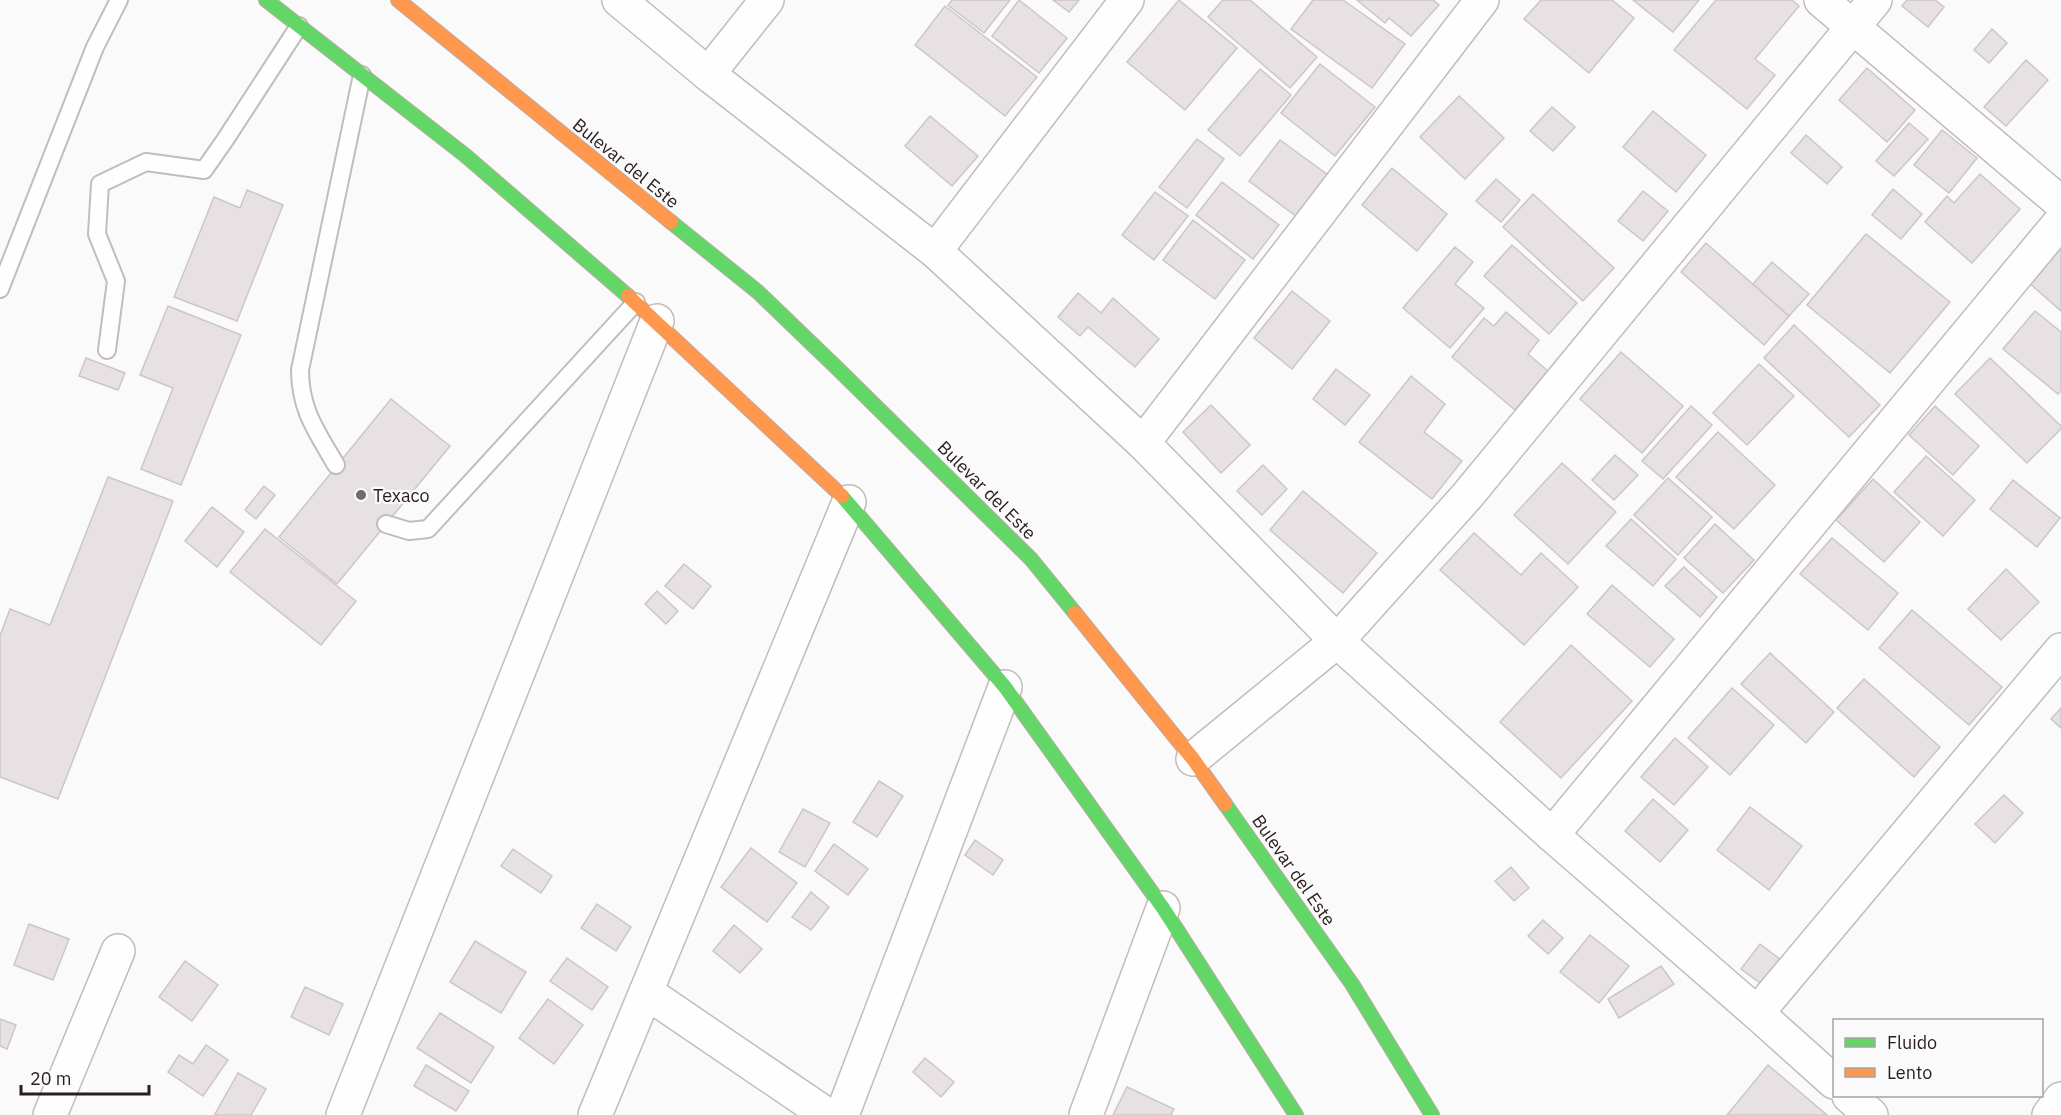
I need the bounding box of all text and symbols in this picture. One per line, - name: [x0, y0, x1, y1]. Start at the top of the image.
- street label: Bulevar del Este: [568, 113, 684, 213]
- street label: Bulevar del Este: [933, 436, 1041, 544]
- place label: Texaco: [373, 484, 430, 507]
- marker: Texaco: [354, 488, 368, 502]
- street label: Bulevar del Este: [1247, 810, 1341, 930]
- legend: [1833, 1019, 2043, 1097]
- text: Fluido: [1887, 1031, 1937, 1054]
- scale bar: [21, 1058, 148, 1096]
- text: Lento: [1887, 1061, 1932, 1084]
- text: 20 m: [30, 1067, 72, 1090]

